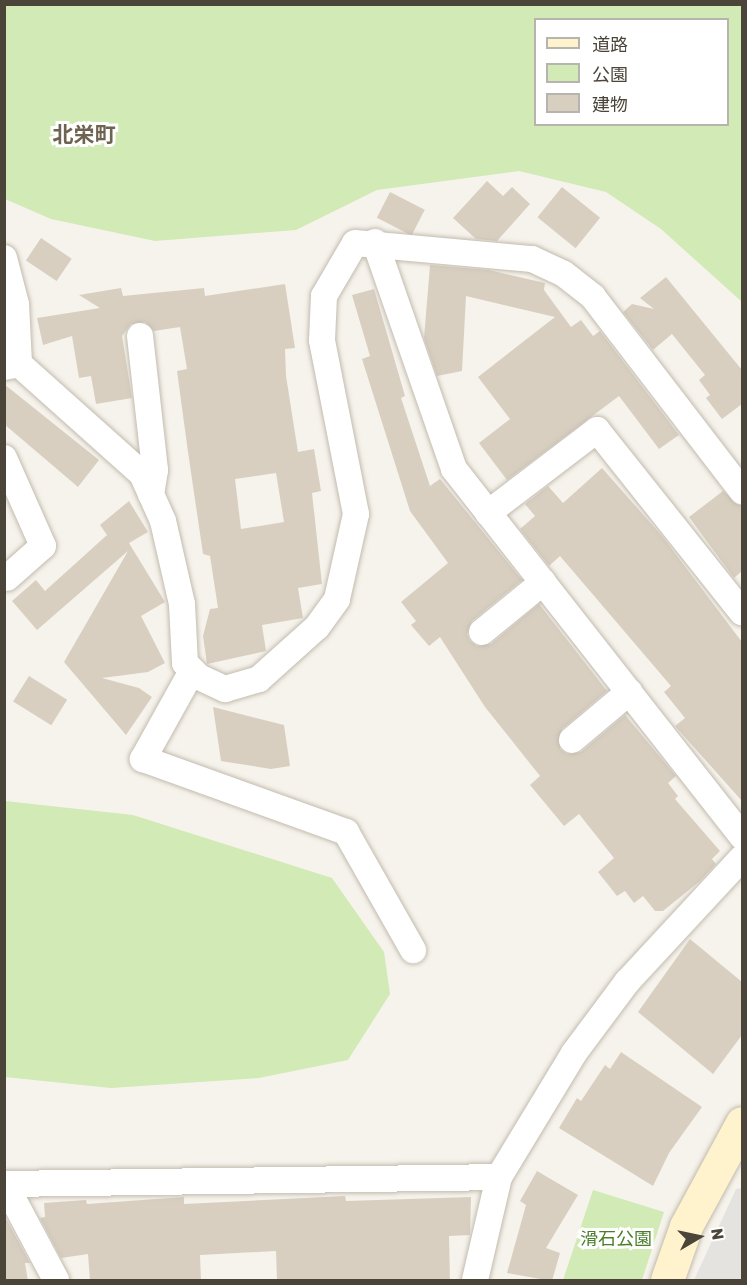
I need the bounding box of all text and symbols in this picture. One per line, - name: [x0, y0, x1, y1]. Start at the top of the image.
- legend: [534, 18, 729, 126]
- text: 道路: [592, 34, 628, 56]
- text: 公園: [592, 64, 628, 86]
- text: 建物: [592, 94, 628, 116]
- district label: 北栄町: [53, 122, 115, 148]
- north arrow: [669, 1207, 729, 1267]
- text: N: [707, 1227, 728, 1241]
- park label: 滑石公園: [580, 1228, 652, 1250]

